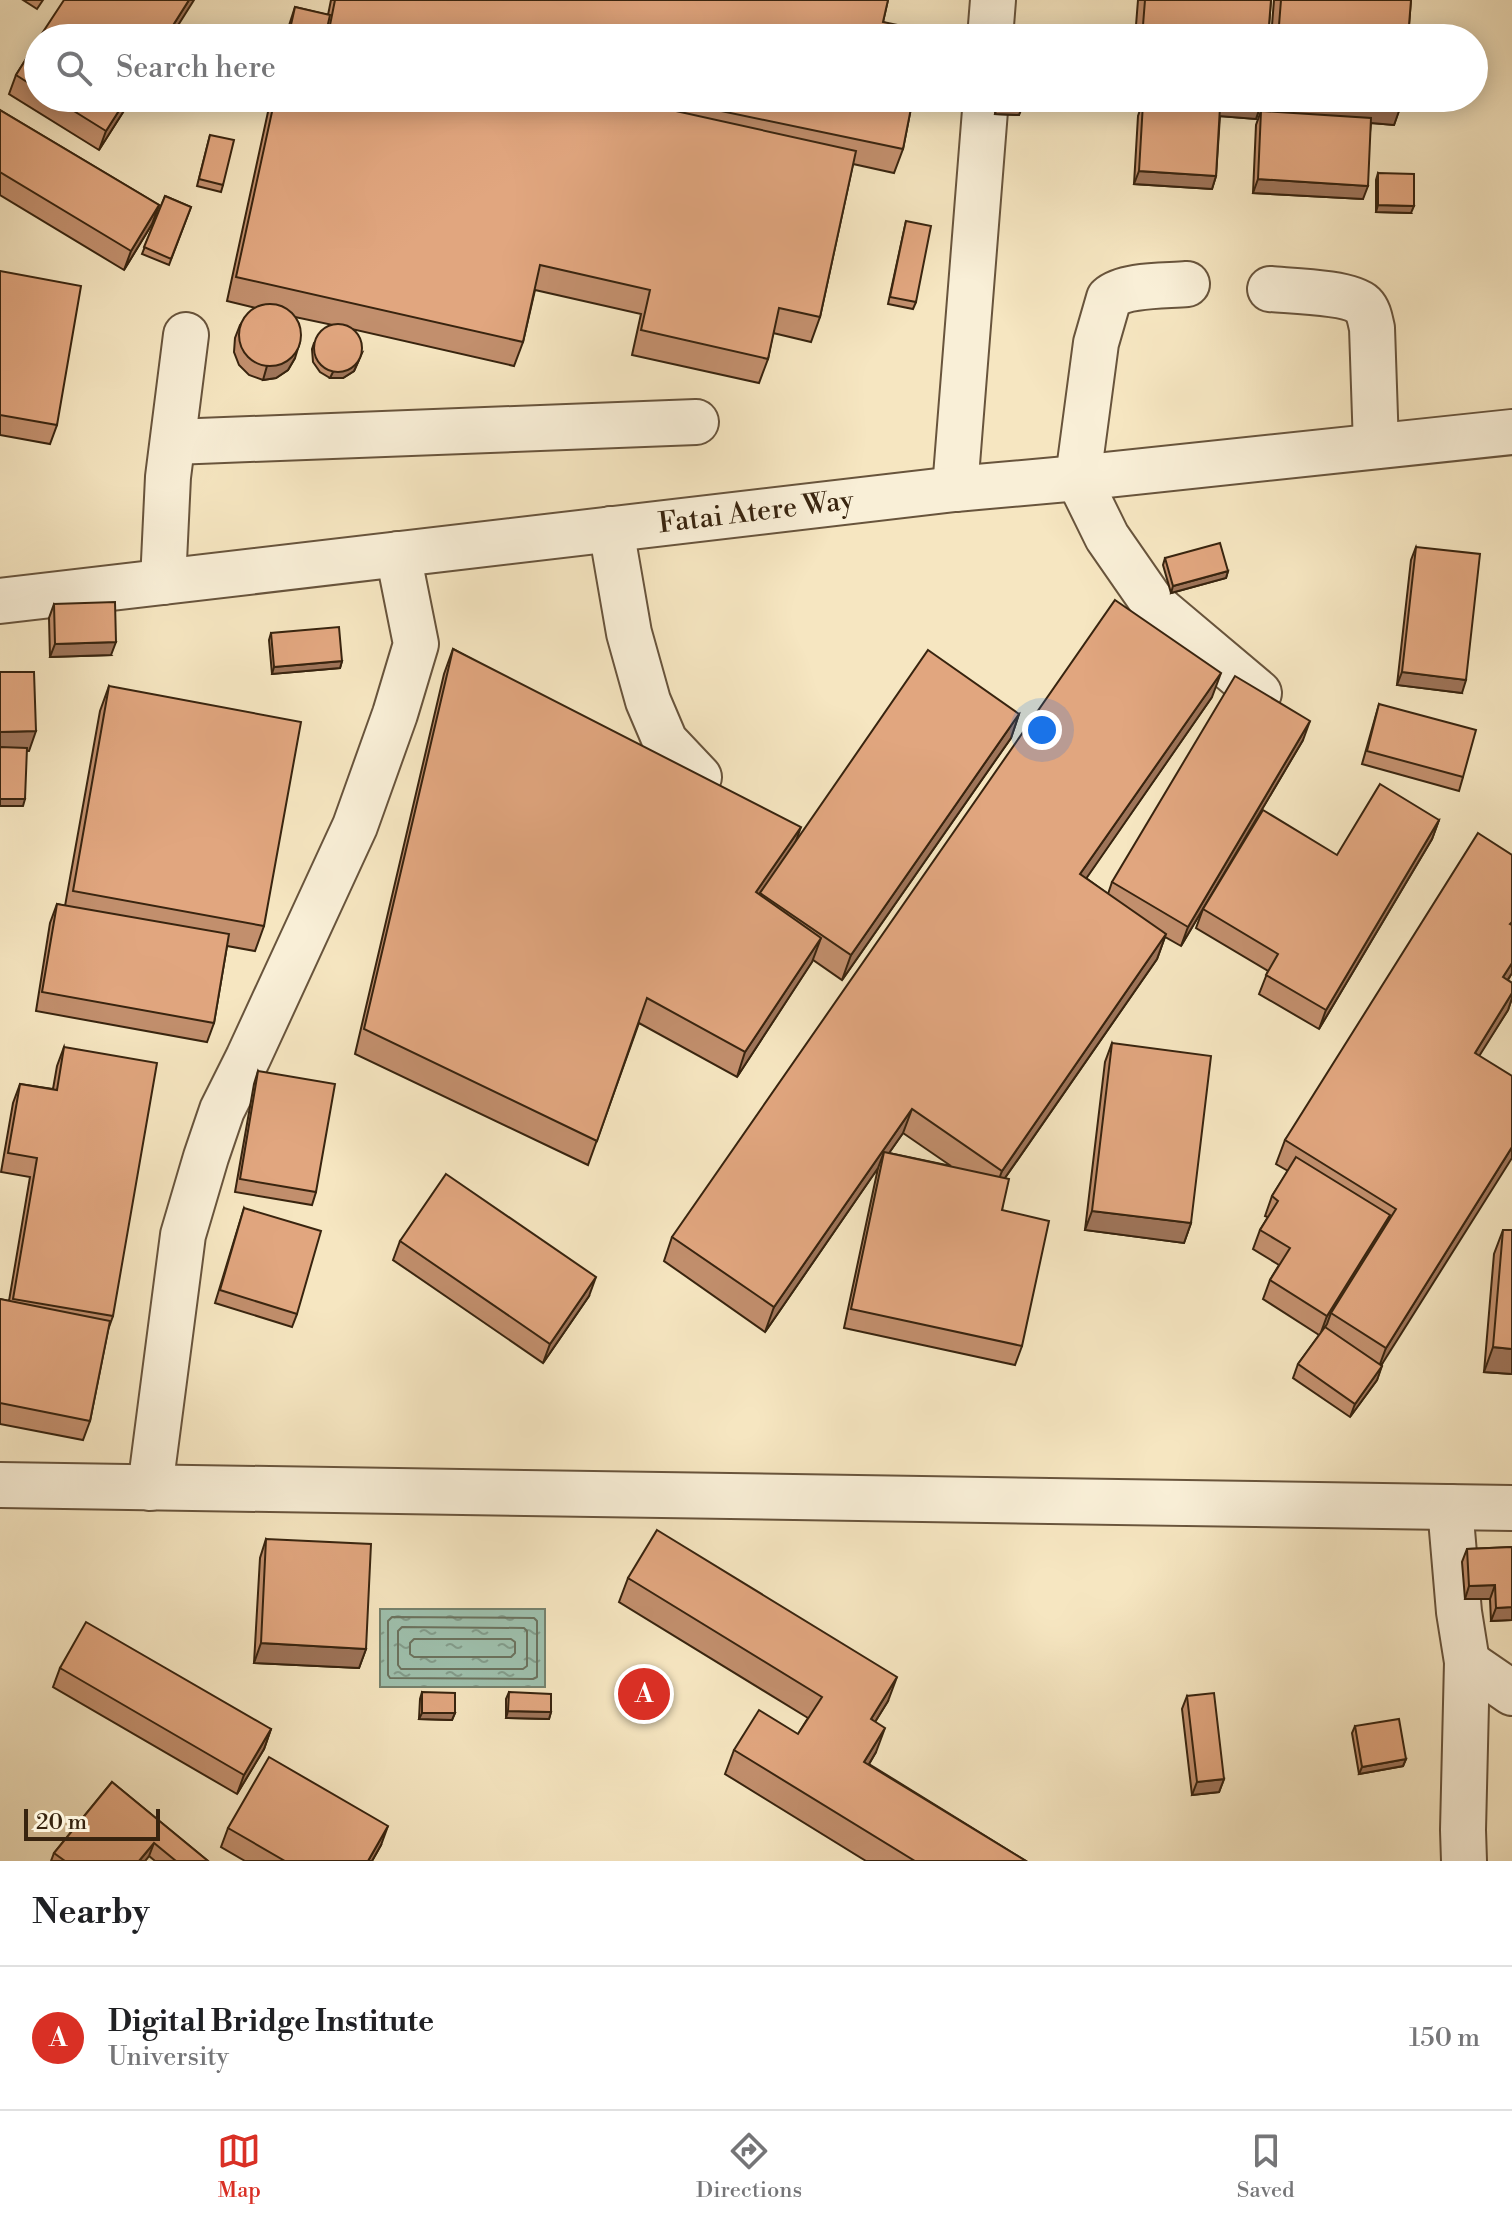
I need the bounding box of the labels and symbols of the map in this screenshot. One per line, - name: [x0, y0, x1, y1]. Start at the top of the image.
- street label: Fatai Atere Way: [656, 483, 856, 541]
- your location: [1022, 710, 1062, 750]
- pin: A: [618, 1664, 670, 1724]
- scale bar: [24, 1805, 160, 1841]

